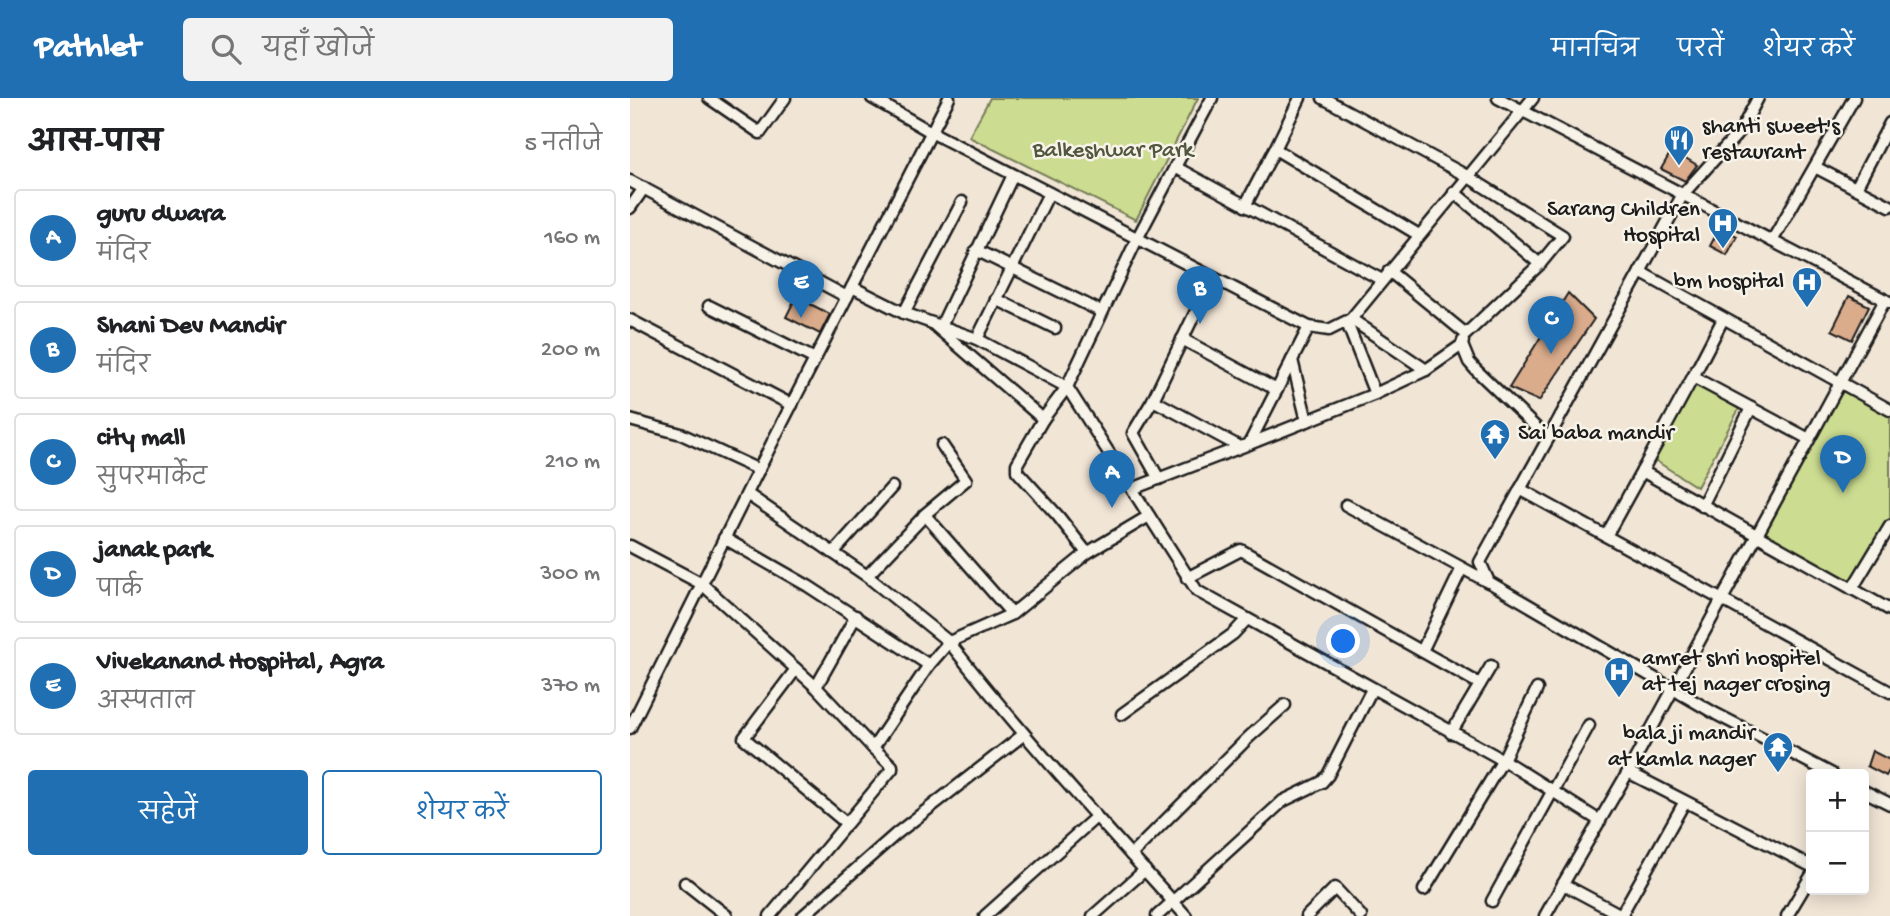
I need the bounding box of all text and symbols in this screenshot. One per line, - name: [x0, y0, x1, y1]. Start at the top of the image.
- search box: [183, 18, 673, 81]
- text: Pathlet: [35, 30, 141, 68]
- icon: search: [207, 30, 245, 68]
- text: यहाँ खोजें: [263, 36, 374, 67]
- text: मानचित्र: [1551, 37, 1639, 66]
- text: परतें: [1677, 37, 1724, 66]
- text: शेयर करें: [1762, 37, 1855, 66]
- place label: shanti sweet's restaurant: [1702, 114, 1841, 167]
- restaurant icon: shanti sweet's restaurant: [1662, 123, 1696, 167]
- text: आस-पास: [28, 128, 162, 163]
- text: 5 नतीजे: [525, 132, 602, 159]
- park label: Balkeshwar Park: [1032, 138, 1196, 165]
- place label: Sarang Children Hospital: [1547, 197, 1700, 250]
- text: guru dwara: [97, 200, 225, 231]
- hospital icon: Sarang Children Hospital: [1706, 206, 1740, 250]
- text: A: [46, 225, 60, 252]
- text: 160 m: [544, 225, 600, 252]
- text: मंदिर: [97, 242, 150, 269]
- pin: E: [778, 260, 824, 318]
- hospital icon: bm hospital: [1790, 265, 1824, 309]
- pin: B: [1177, 266, 1223, 324]
- place label: bm hospital: [1674, 269, 1784, 296]
- pin: C: [1528, 296, 1574, 354]
- text: Shani Dev Mandir: [97, 312, 285, 343]
- text: B: [47, 337, 59, 364]
- text: 200 m: [541, 337, 600, 364]
- text: मंदिर: [97, 354, 150, 381]
- temple icon: Sai baba mandir: [1478, 417, 1512, 461]
- place label: Sai baba mandir: [1518, 421, 1676, 448]
- text: city mall: [97, 424, 185, 455]
- pin: D: [1820, 435, 1866, 493]
- text: C: [47, 449, 59, 476]
- text: 210 m: [545, 449, 600, 476]
- pin: A: [1089, 450, 1135, 508]
- text: सुपरमार्केट: [97, 466, 207, 493]
- text: janak park: [97, 536, 212, 567]
- text: D: [46, 561, 61, 588]
- text: 300 m: [540, 561, 600, 588]
- text: पार्क: [97, 578, 142, 605]
- your location: [1326, 624, 1360, 658]
- place label: amret shri hospitel at tej nager crosing: [1642, 646, 1831, 699]
- text: Vivekanand Hospital, Agra: [97, 648, 384, 679]
- hospital icon: amret shri hospitel at tej nager crosing: [1602, 655, 1636, 699]
- text: E: [46, 673, 60, 700]
- text: 370 m: [541, 673, 600, 700]
- text: अस्पताल: [97, 690, 195, 717]
- place label: bala ji mandir at kamla nager: [1608, 721, 1757, 774]
- temple icon: bala ji mandir at kamla nager: [1761, 730, 1795, 774]
- map controls: [1806, 769, 1869, 895]
- button: +: [1806, 769, 1869, 832]
- button: सहेजें: [28, 770, 308, 855]
- button: शेयर करें: [322, 770, 602, 855]
- button: −: [1806, 832, 1869, 895]

